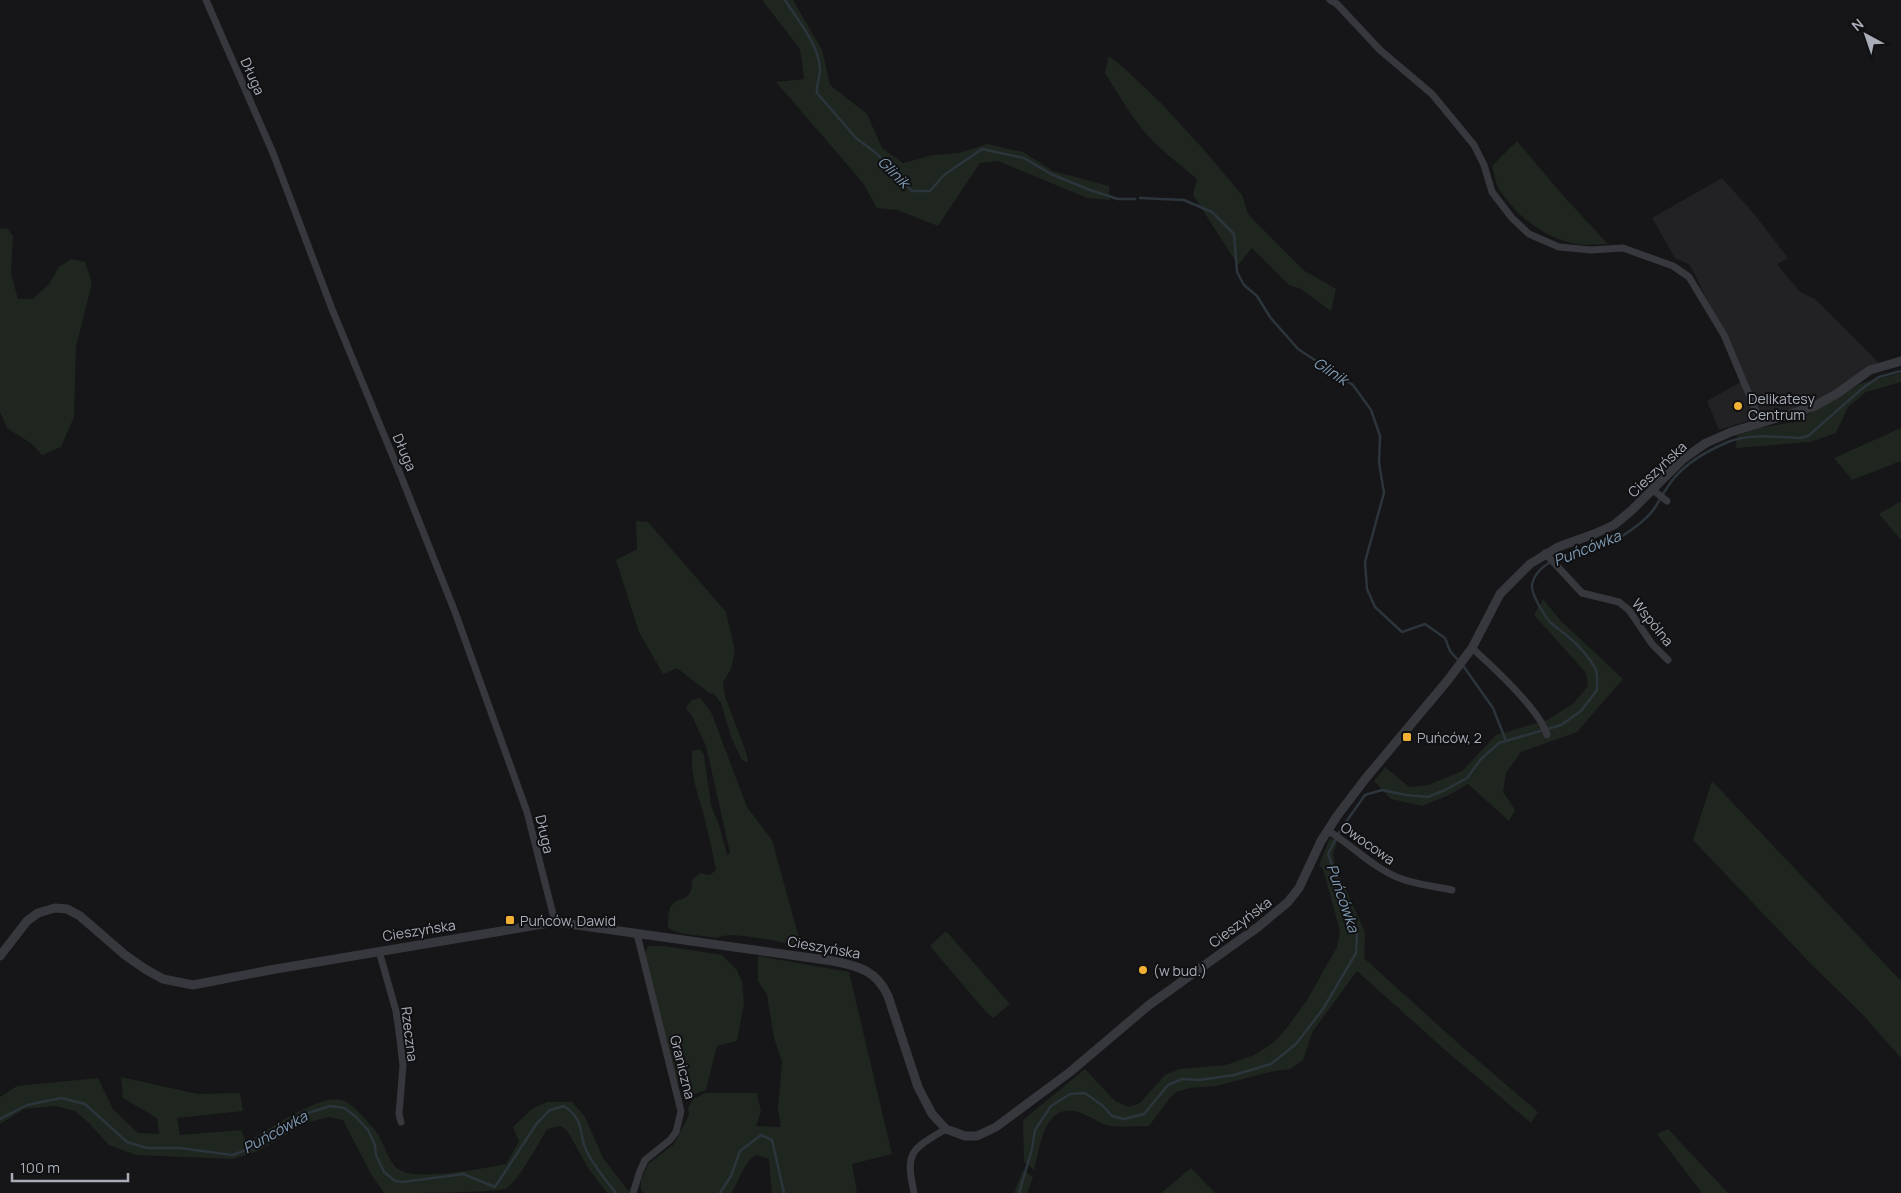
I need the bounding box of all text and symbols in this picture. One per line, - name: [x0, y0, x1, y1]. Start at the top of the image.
- north arrow: [1841, 10, 1891, 60]
- text: N: [1847, 14, 1867, 35]
- street label: Długa: [236, 54, 270, 98]
- water label: Glinik: [873, 151, 916, 194]
- water label: Glinik: [1310, 352, 1355, 391]
- place label: Delikatesy Centrum: [1748, 389, 1815, 424]
- marker: Delikatesy Centrum: [1732, 400, 1744, 412]
- street label: Długa: [389, 430, 421, 474]
- street label: Cieszyńska: [1624, 437, 1690, 501]
- water label: Puńcówka: [1550, 525, 1624, 571]
- street label: Wspólna: [1628, 594, 1678, 650]
- place label: Puńców, 2: [1417, 728, 1482, 747]
- marker: Puńców, 2: [1401, 731, 1413, 743]
- street label: Długa: [531, 813, 559, 855]
- street label: Owocowa: [1337, 817, 1399, 869]
- water label: Puńcówka: [1322, 861, 1365, 936]
- street label: Cieszyńska: [1205, 892, 1275, 952]
- place label: Puńców, Dawid: [520, 911, 616, 930]
- marker: Puńców, Dawid: [504, 914, 516, 926]
- street label: Cieszyńska: [381, 915, 457, 945]
- street label: Cieszyńska: [786, 931, 862, 963]
- place label: (w bud.): [1153, 961, 1207, 980]
- marker: (w bud.): [1137, 964, 1149, 976]
- street label: Rzeczna: [397, 1005, 423, 1063]
- street label: Graniczna: [666, 1033, 700, 1101]
- water label: Puńcówka: [239, 1105, 312, 1158]
- scale bar: [12, 1150, 129, 1182]
- text: 100 m: [20, 1157, 60, 1178]

